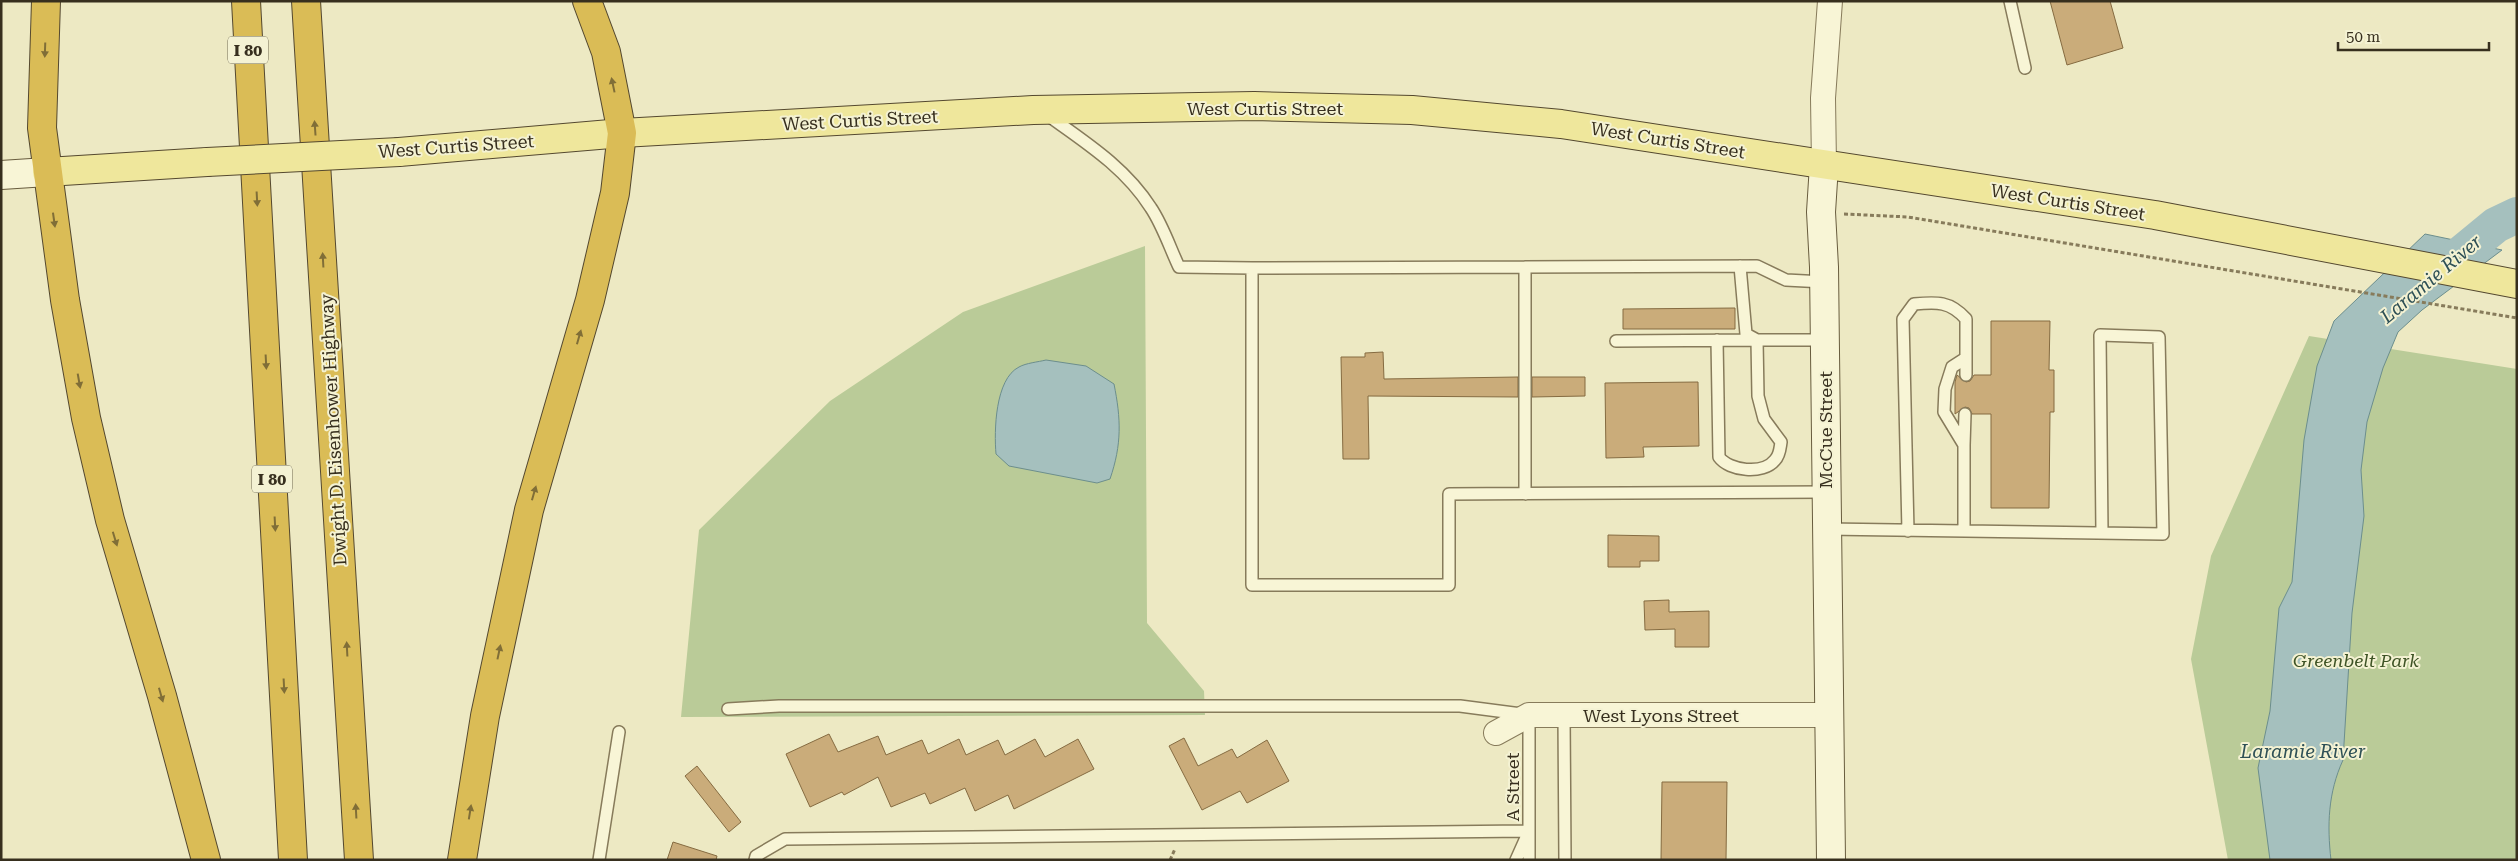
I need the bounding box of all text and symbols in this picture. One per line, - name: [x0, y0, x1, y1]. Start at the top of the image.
- scale bar: [2338, 20, 2489, 52]
- text: 50 m: [2346, 28, 2381, 46]
- road number: I 80: [228, 36, 268, 64]
- one-way arrow: [40, 42, 48, 58]
- one-way arrow: [608, 77, 616, 93]
- street label: West Curtis Street: [1187, 98, 1343, 119]
- street label: West Curtis Street: [781, 105, 939, 135]
- street label: West Curtis Street: [1589, 117, 1747, 163]
- one-way arrow: [310, 120, 318, 136]
- street label: West Curtis Street: [377, 130, 535, 162]
- street label: West Curtis Street: [1989, 179, 2147, 225]
- one-way arrow: [253, 192, 261, 208]
- one-way arrow: [50, 212, 58, 228]
- water label: Laramie River: [2375, 230, 2486, 329]
- one-way arrow: [319, 251, 327, 267]
- street label: Dwight D. Eisenhower Highway: [315, 293, 351, 567]
- one-way arrow: [576, 330, 584, 345]
- one-way arrow: [262, 354, 270, 370]
- street label: McCue Street: [1815, 371, 1836, 489]
- one-way arrow: [76, 373, 84, 389]
- road number: I 80: [252, 466, 292, 492]
- one-way arrow: [530, 486, 538, 501]
- one-way arrow: [271, 516, 279, 532]
- one-way arrow: [112, 532, 120, 547]
- one-way arrow: [342, 641, 350, 657]
- one-way arrow: [495, 644, 503, 659]
- park label: Greenbelt Park: [2293, 650, 2419, 671]
- one-way arrow: [280, 678, 288, 694]
- one-way arrow: [158, 687, 166, 702]
- street label: West Lyons Street: [1583, 705, 1739, 726]
- water label: Laramie River: [2239, 740, 2366, 763]
- street label: A Street: [1502, 752, 1523, 821]
- one-way arrow: [352, 803, 360, 819]
- one-way arrow: [466, 803, 474, 819]

